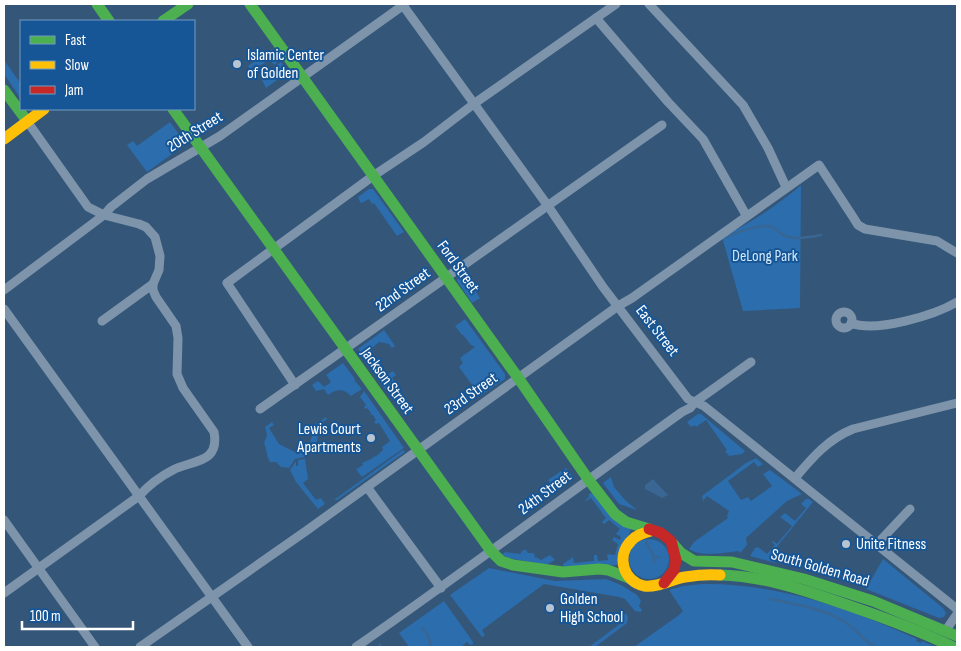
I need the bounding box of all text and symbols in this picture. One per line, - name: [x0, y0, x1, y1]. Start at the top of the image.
- legend: [20, 20, 195, 110]
- text: Fast: [65, 31, 87, 50]
- place label: Islamic Center of Golden: [247, 46, 324, 83]
- text: Slow: [65, 56, 89, 75]
- marker: Islamic Center of Golden: [231, 58, 243, 70]
- text: Jam: [64, 81, 83, 100]
- street label: 20th Street: [164, 108, 226, 156]
- street label: Ford Street: [433, 237, 483, 297]
- park label: DeLong Park: [732, 247, 798, 266]
- street label: 22nd Street: [372, 264, 434, 316]
- street label: East Street: [631, 302, 683, 360]
- street label: Jackson Street: [356, 343, 417, 418]
- street label: 23rd Street: [441, 369, 501, 419]
- place label: Lewis Court Apartments: [296, 420, 361, 457]
- marker: Lewis Court Apartments: [365, 432, 377, 444]
- street label: 24th Street: [515, 467, 575, 519]
- place label: Unite Fitness: [856, 535, 926, 554]
- marker: Unite Fitness: [840, 538, 852, 550]
- street label: South Golden Road: [769, 545, 871, 591]
- place label: Golden High School: [560, 590, 623, 627]
- scale bar: [22, 598, 134, 630]
- marker: Golden High School: [544, 602, 556, 614]
- text: 100 m: [30, 607, 61, 626]

